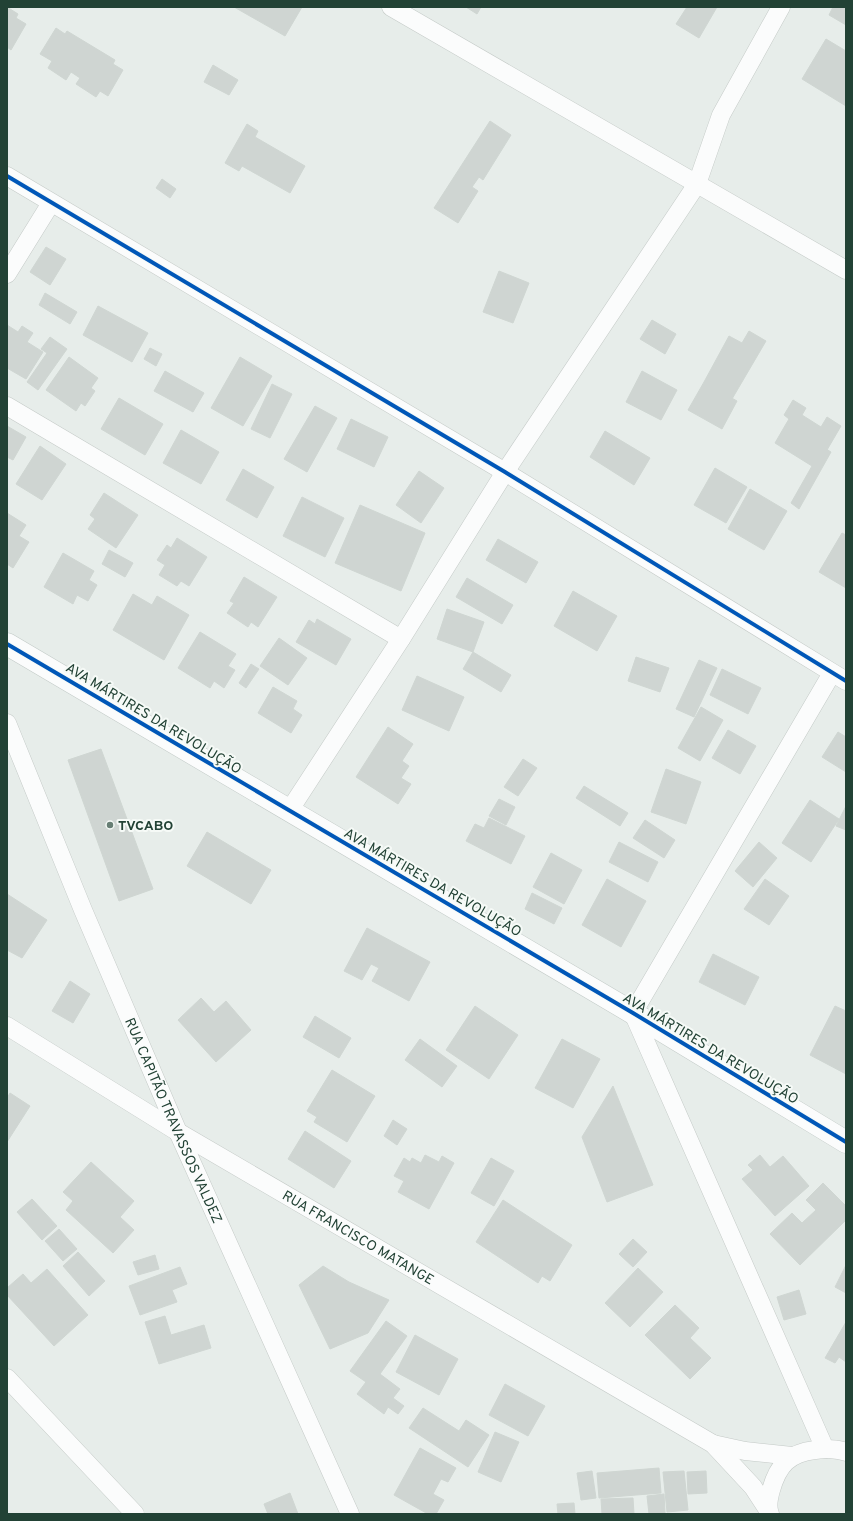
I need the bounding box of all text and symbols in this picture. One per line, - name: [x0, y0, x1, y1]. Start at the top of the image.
- street label: AVA MÁRTIRES DA REVOLUÇÃO: [62, 659, 245, 779]
- place label: TVCABO: [118, 818, 173, 835]
- marker: TVCABO: [105, 820, 115, 830]
- street label: AVA MÁRTIRES DA REVOLUÇÃO: [340, 825, 525, 941]
- street label: AVA MÁRTIRES DA REVOLUÇÃO: [619, 989, 802, 1109]
- street label: RUA CAPITÃO TRAVASSOS VALDEZ: [120, 1016, 225, 1226]
- street label: RUA FRANCISCO MATANGE: [279, 1188, 437, 1289]

